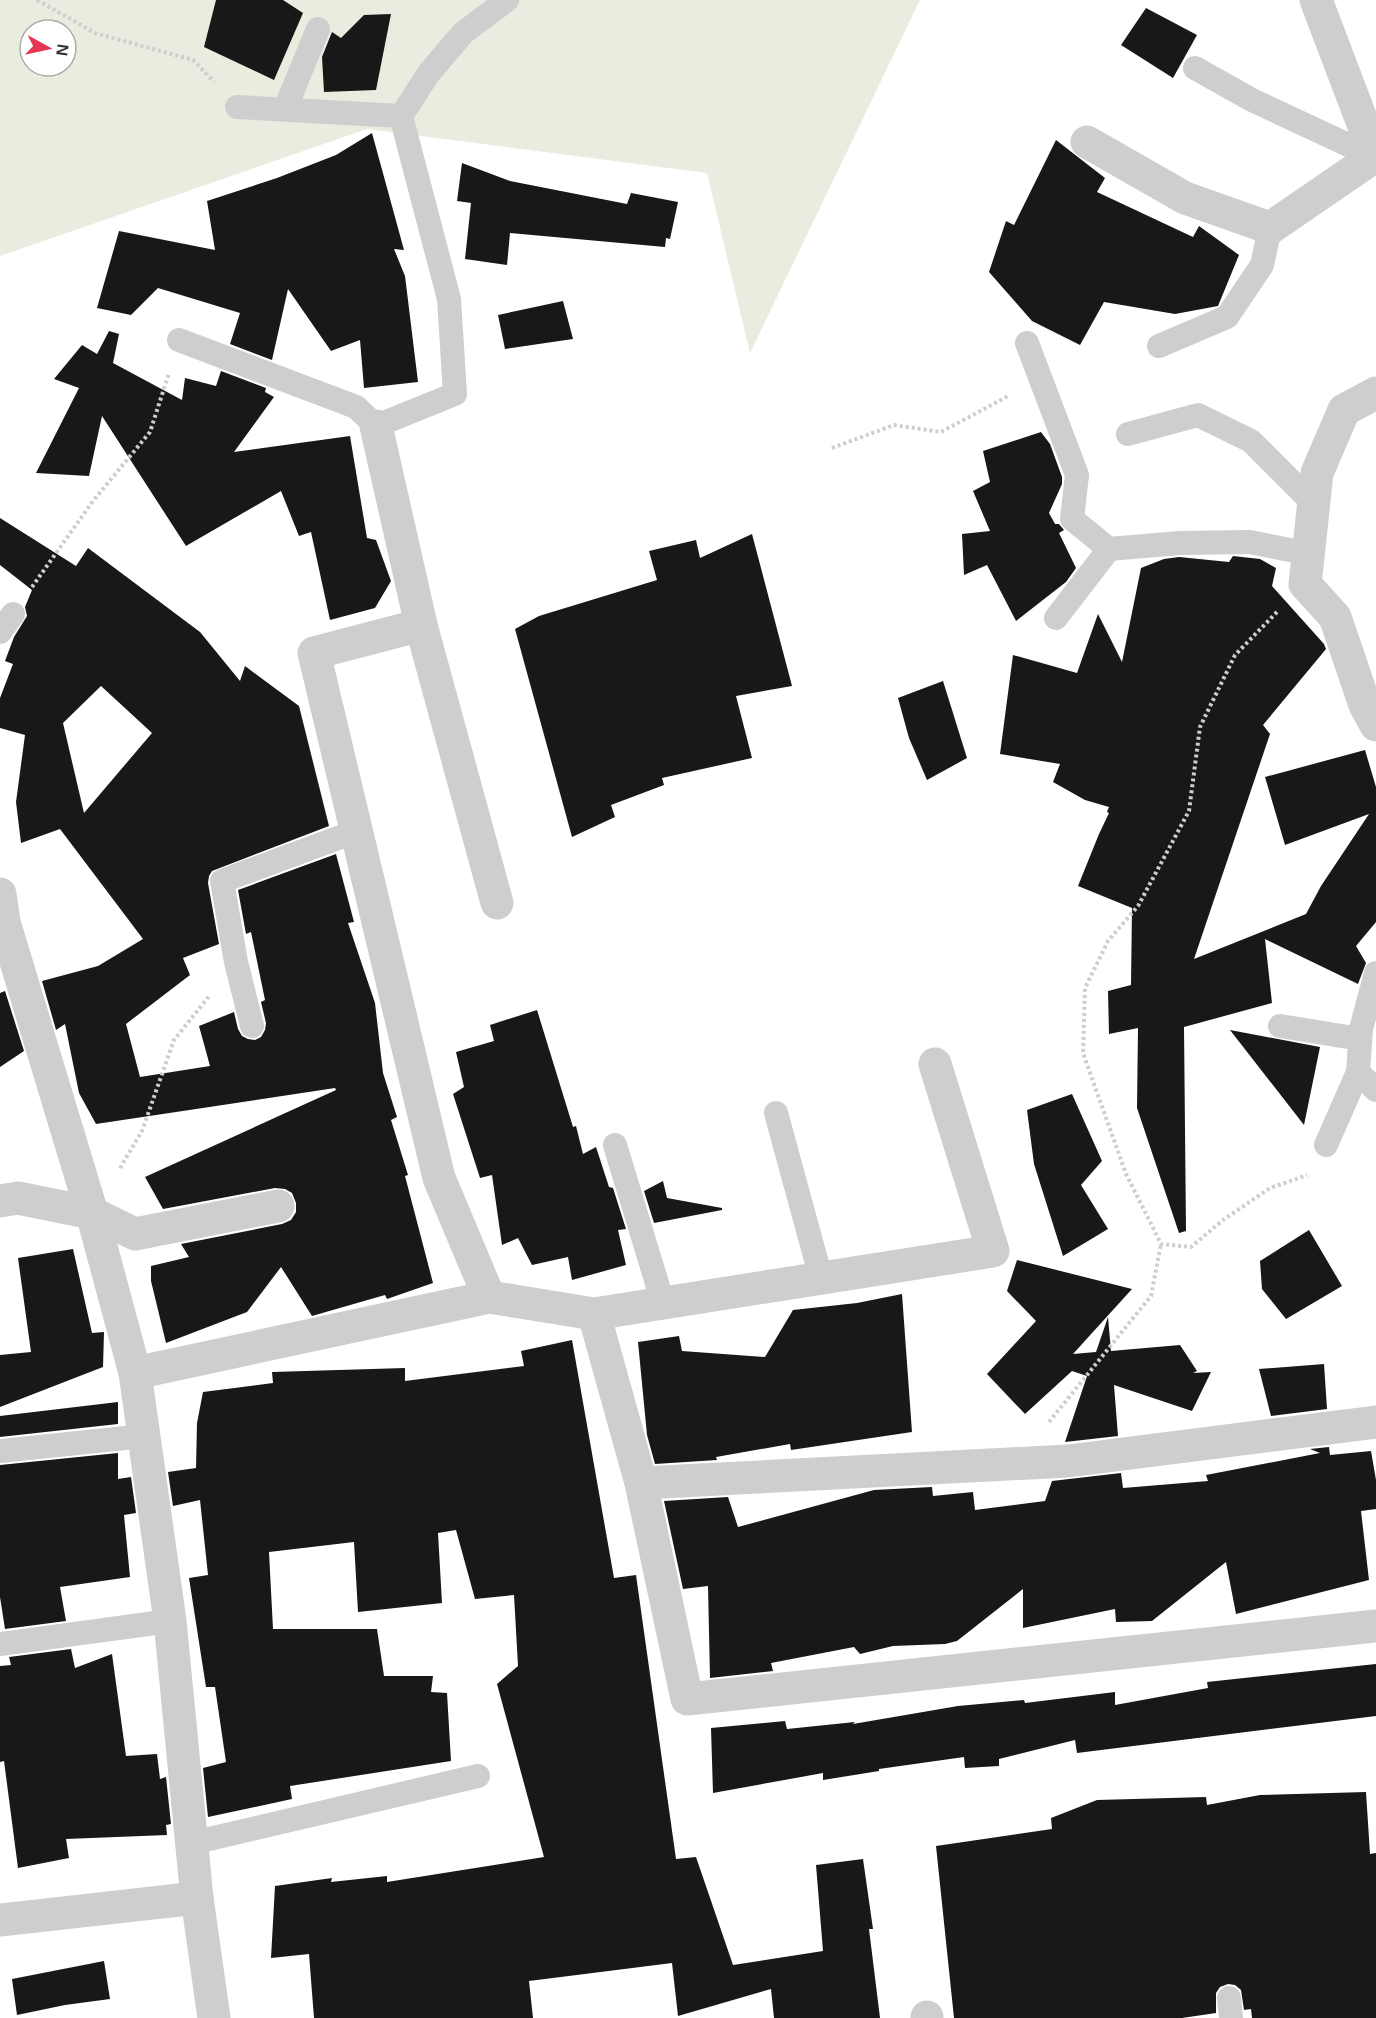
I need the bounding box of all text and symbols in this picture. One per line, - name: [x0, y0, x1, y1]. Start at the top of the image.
- north arrow: [18, 18, 78, 78]
- text: N: [53, 43, 72, 57]

